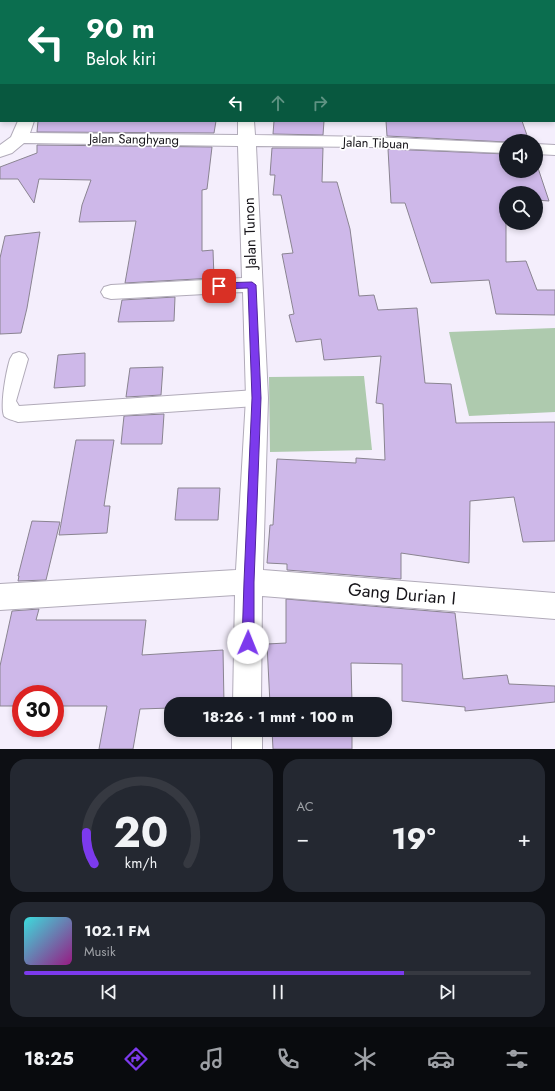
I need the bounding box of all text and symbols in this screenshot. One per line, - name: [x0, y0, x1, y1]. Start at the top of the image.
- text: 90 m: [86, 8, 155, 49]
- icon: left: [20, 16, 72, 68]
- text: Belok kiri: [86, 46, 156, 72]
- icon: left: [225, 92, 247, 114]
- icon: ahead: [267, 92, 289, 114]
- icon: right: [309, 92, 331, 114]
- street label: Jalan Sanghyang: [87, 129, 179, 149]
- street label: Jalan Tibuan: [341, 132, 409, 154]
- map controls: [499, 134, 543, 230]
- button: sound: [499, 134, 543, 178]
- button: search: [499, 186, 543, 230]
- street label: Jalan Tunon: [238, 197, 262, 271]
- pin: [202, 269, 236, 303]
- icon: arrive: [208, 275, 230, 297]
- street label: Gang Durian I: [347, 576, 457, 612]
- position arrow: [227, 622, 269, 664]
- speed limit sign: 30: [12, 685, 64, 737]
- text: 18:26 · 1 mnt · 100 m: [202, 706, 354, 728]
- text: AC: [297, 797, 314, 816]
- text: 20: [114, 801, 169, 862]
- text: 19°: [391, 817, 436, 860]
- text: −: [297, 822, 309, 854]
- text: +: [517, 822, 531, 854]
- text: km/h: [125, 852, 157, 872]
- text: 102.1 FM: [84, 920, 150, 942]
- text: Musik: [84, 942, 116, 961]
- icon: previous: [98, 981, 120, 1003]
- icon: pause: [267, 981, 289, 1003]
- icon: next: [436, 981, 458, 1003]
- icon: directions: [122, 1045, 150, 1073]
- icon: music: [198, 1045, 226, 1073]
- icon: phone: [274, 1045, 302, 1073]
- icon: climate: [351, 1045, 379, 1073]
- icon: car: [427, 1045, 455, 1073]
- icon: filters: [503, 1045, 531, 1073]
- text: 18:25: [24, 1046, 74, 1072]

